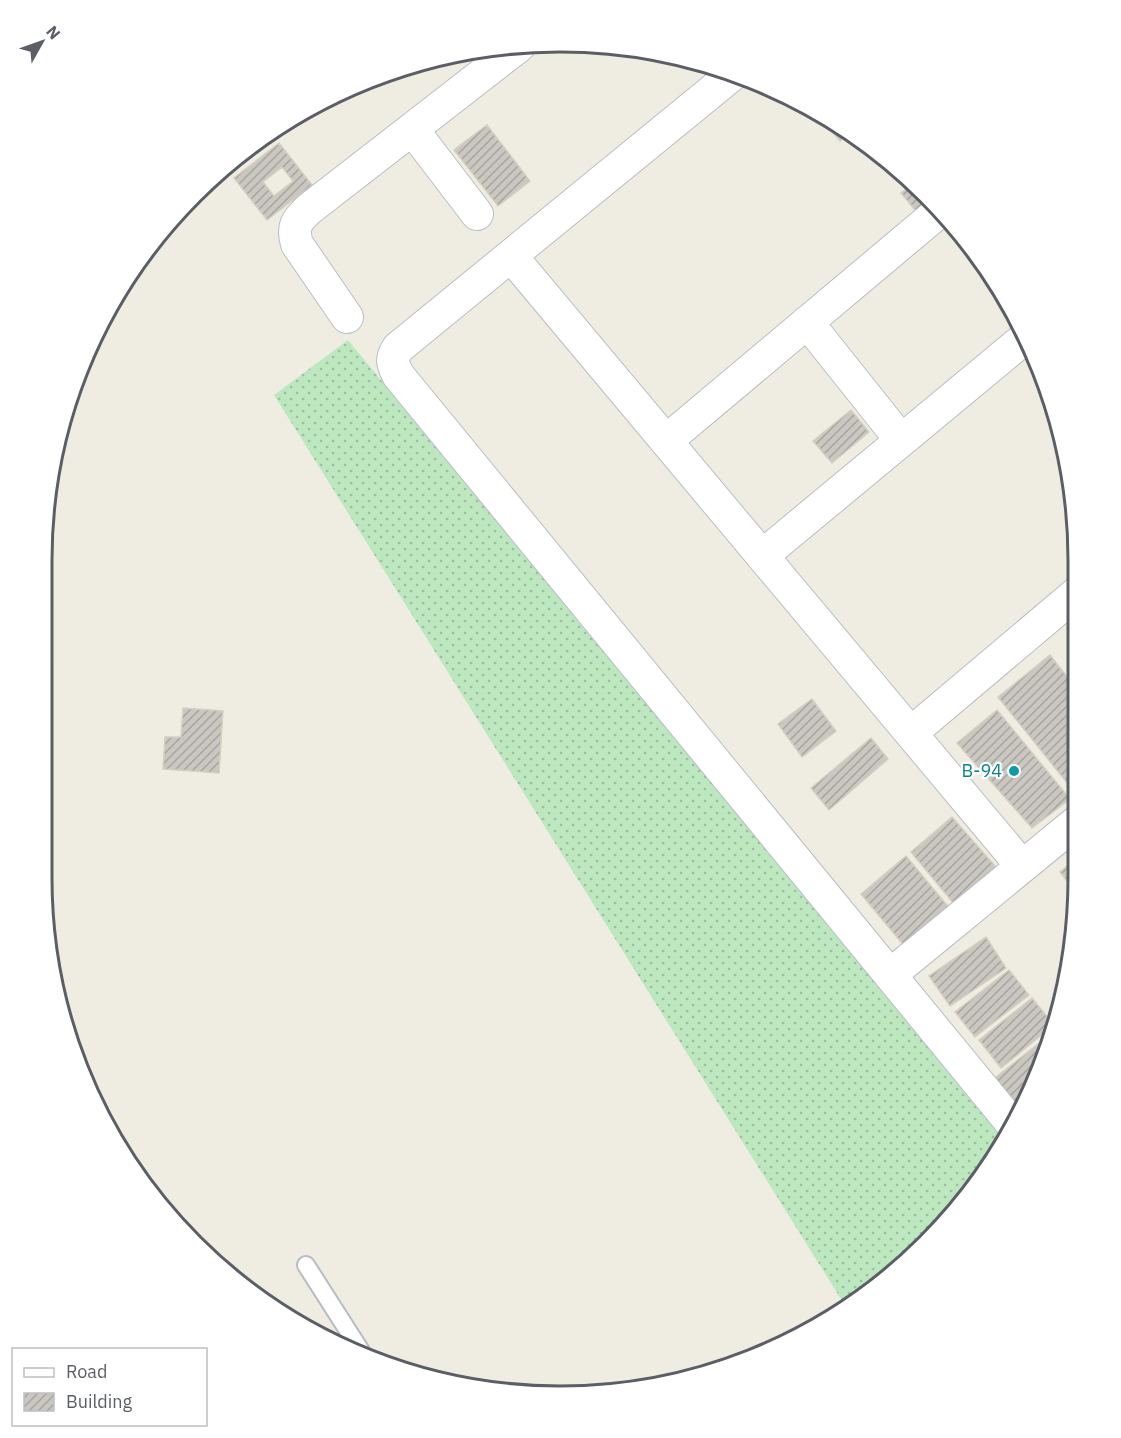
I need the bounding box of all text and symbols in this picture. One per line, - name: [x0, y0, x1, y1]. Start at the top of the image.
- north arrow: [12, 12, 72, 72]
- text: N: [42, 21, 65, 43]
- place label: B-94: [961, 759, 1002, 782]
- marker: B-94: [1007, 764, 1021, 778]
- legend: [12, 1348, 207, 1426]
- text: Road: [66, 1360, 107, 1383]
- text: Building: [66, 1390, 133, 1413]

